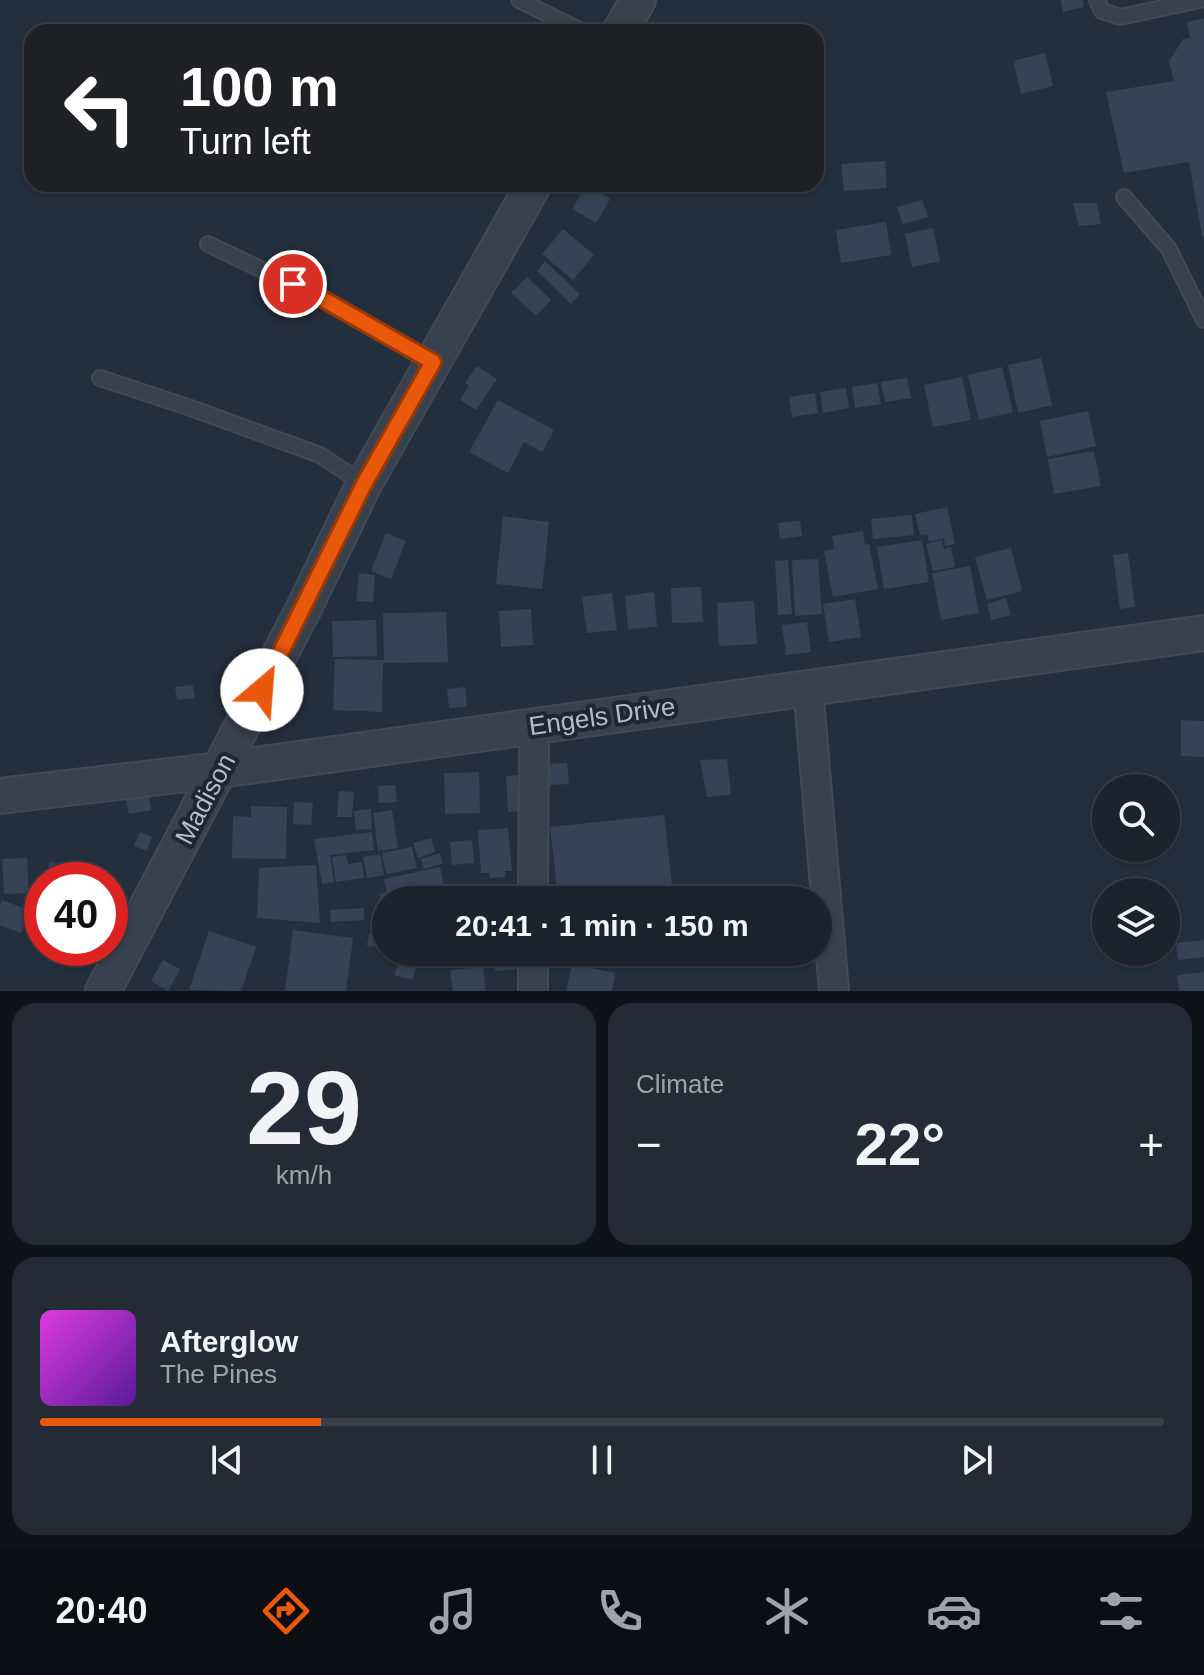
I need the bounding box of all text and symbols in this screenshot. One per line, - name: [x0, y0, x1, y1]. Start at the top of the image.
- text: 100 m: [180, 55, 339, 118]
- icon: left: [48, 56, 152, 160]
- text: Turn left: [180, 121, 311, 162]
- pin: [259, 250, 327, 318]
- icon: arrive: [271, 262, 315, 306]
- position arrow: [220, 648, 304, 732]
- street label: Engels Drive: [527, 691, 677, 741]
- street label: Madison: [169, 749, 241, 849]
- map controls: [1092, 774, 1180, 966]
- button: search: [1092, 774, 1180, 862]
- speed limit sign: 40: [24, 862, 128, 966]
- button: layers: [1092, 878, 1180, 966]
- text: 20:41 · 1 min · 150 m: [455, 909, 749, 942]
- text: 29: [246, 1050, 362, 1166]
- text: Climate: [636, 1069, 724, 1099]
- text: 22°: [855, 1111, 945, 1178]
- text: −: [636, 1120, 662, 1169]
- text: +: [1138, 1120, 1164, 1169]
- text: km/h: [276, 1160, 332, 1190]
- text: Afterglow: [160, 1325, 298, 1358]
- text: The Pines: [160, 1359, 277, 1389]
- icon: previous: [205, 1438, 249, 1482]
- icon: pause: [580, 1438, 624, 1482]
- icon: next: [955, 1438, 999, 1482]
- icon: directions: [258, 1583, 314, 1639]
- icon: music: [425, 1583, 481, 1639]
- icon: phone: [592, 1583, 648, 1639]
- icon: climate: [759, 1583, 815, 1639]
- icon: car: [926, 1583, 982, 1639]
- icon: filters: [1093, 1583, 1149, 1639]
- text: 20:40: [55, 1590, 148, 1631]

